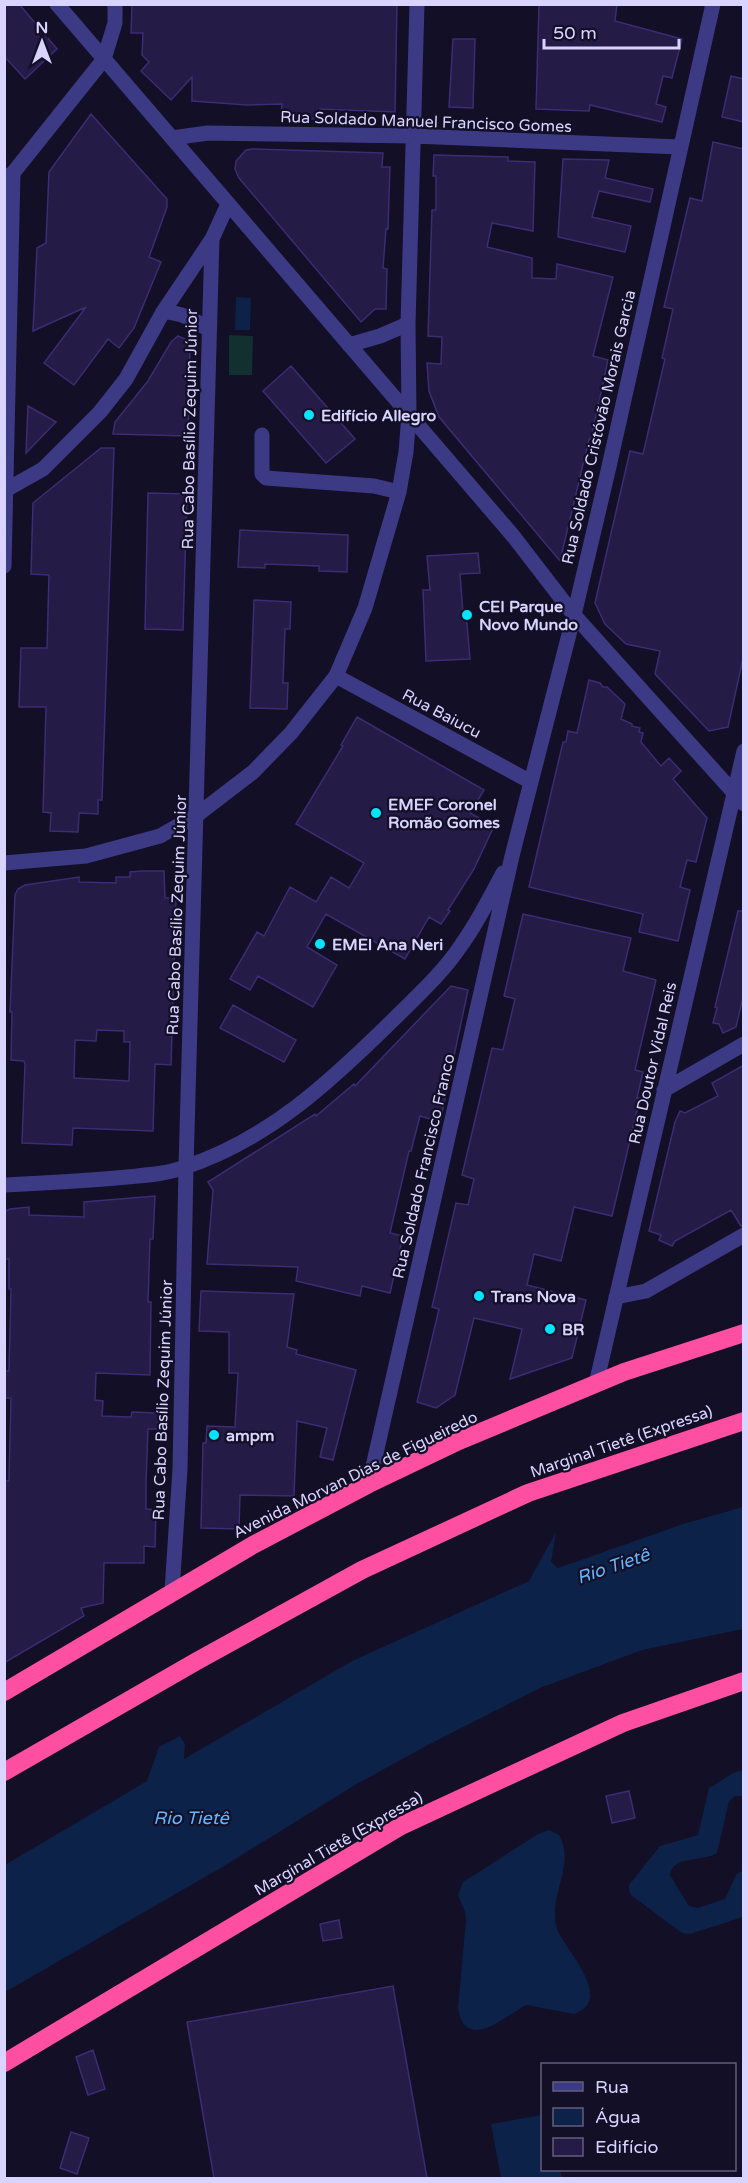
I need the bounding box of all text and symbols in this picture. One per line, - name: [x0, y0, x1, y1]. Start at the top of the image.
- north arrow: [12, 12, 72, 72]
- scale bar: [544, 12, 679, 50]
- text: N: [36, 18, 48, 38]
- text: 50 m: [553, 22, 597, 44]
- street label: Rua Soldado Manuel Francisco Gomes: [280, 107, 572, 137]
- street label: Rua Soldado Cristóvão Morais Garcia: [558, 288, 640, 566]
- street label: Rua Cabo Basílio Zequim Júnior: [178, 308, 202, 550]
- place label: Edifício Allegro: [321, 406, 436, 426]
- marker: Edifício Allegro: [302, 408, 316, 422]
- place label: CEI Parque Novo Mundo: [479, 597, 578, 635]
- marker: CEI Parque Novo Mundo: [460, 608, 474, 622]
- street label: Rua Baiucu: [399, 685, 484, 743]
- street label: Rua Cabo Basílio Zequim Júnior: [163, 794, 191, 1036]
- place label: EMEF Coronel Romão Gomes: [388, 795, 500, 833]
- marker: EMEF Coronel Romão Gomes: [369, 806, 383, 820]
- place label: EMEI Ana Neri: [332, 935, 443, 955]
- marker: EMEI Ana Neri: [313, 937, 327, 951]
- street label: Rua Doutor Vidal Reis: [625, 980, 681, 1146]
- street label: Rua Soldado Francisco Franco: [388, 1052, 460, 1281]
- street label: Rua Cabo Basílio Zequim Júnior: [149, 1279, 177, 1521]
- place label: Trans Nova: [490, 1287, 576, 1307]
- marker: Trans Nova: [472, 1289, 486, 1303]
- place label: BR: [562, 1320, 584, 1340]
- marker: BR: [543, 1322, 557, 1336]
- street label: Marginal Tietê (Expressa): [528, 1401, 715, 1483]
- street label: Avenida Morvan Dias de Figueiredo: [230, 1407, 481, 1543]
- place label: ampm: [226, 1426, 274, 1446]
- marker: ampm: [207, 1428, 221, 1442]
- water label: Rio Tietê: [574, 1543, 653, 1589]
- street label: Marginal Tietê (Expressa): [251, 1787, 426, 1900]
- water label: Rio Tietê: [153, 1807, 229, 1829]
- legend: [541, 2063, 736, 2171]
- text: Rua: [595, 2076, 629, 2098]
- text: Água: [595, 2106, 641, 2128]
- text: Edifício: [595, 2136, 659, 2158]

